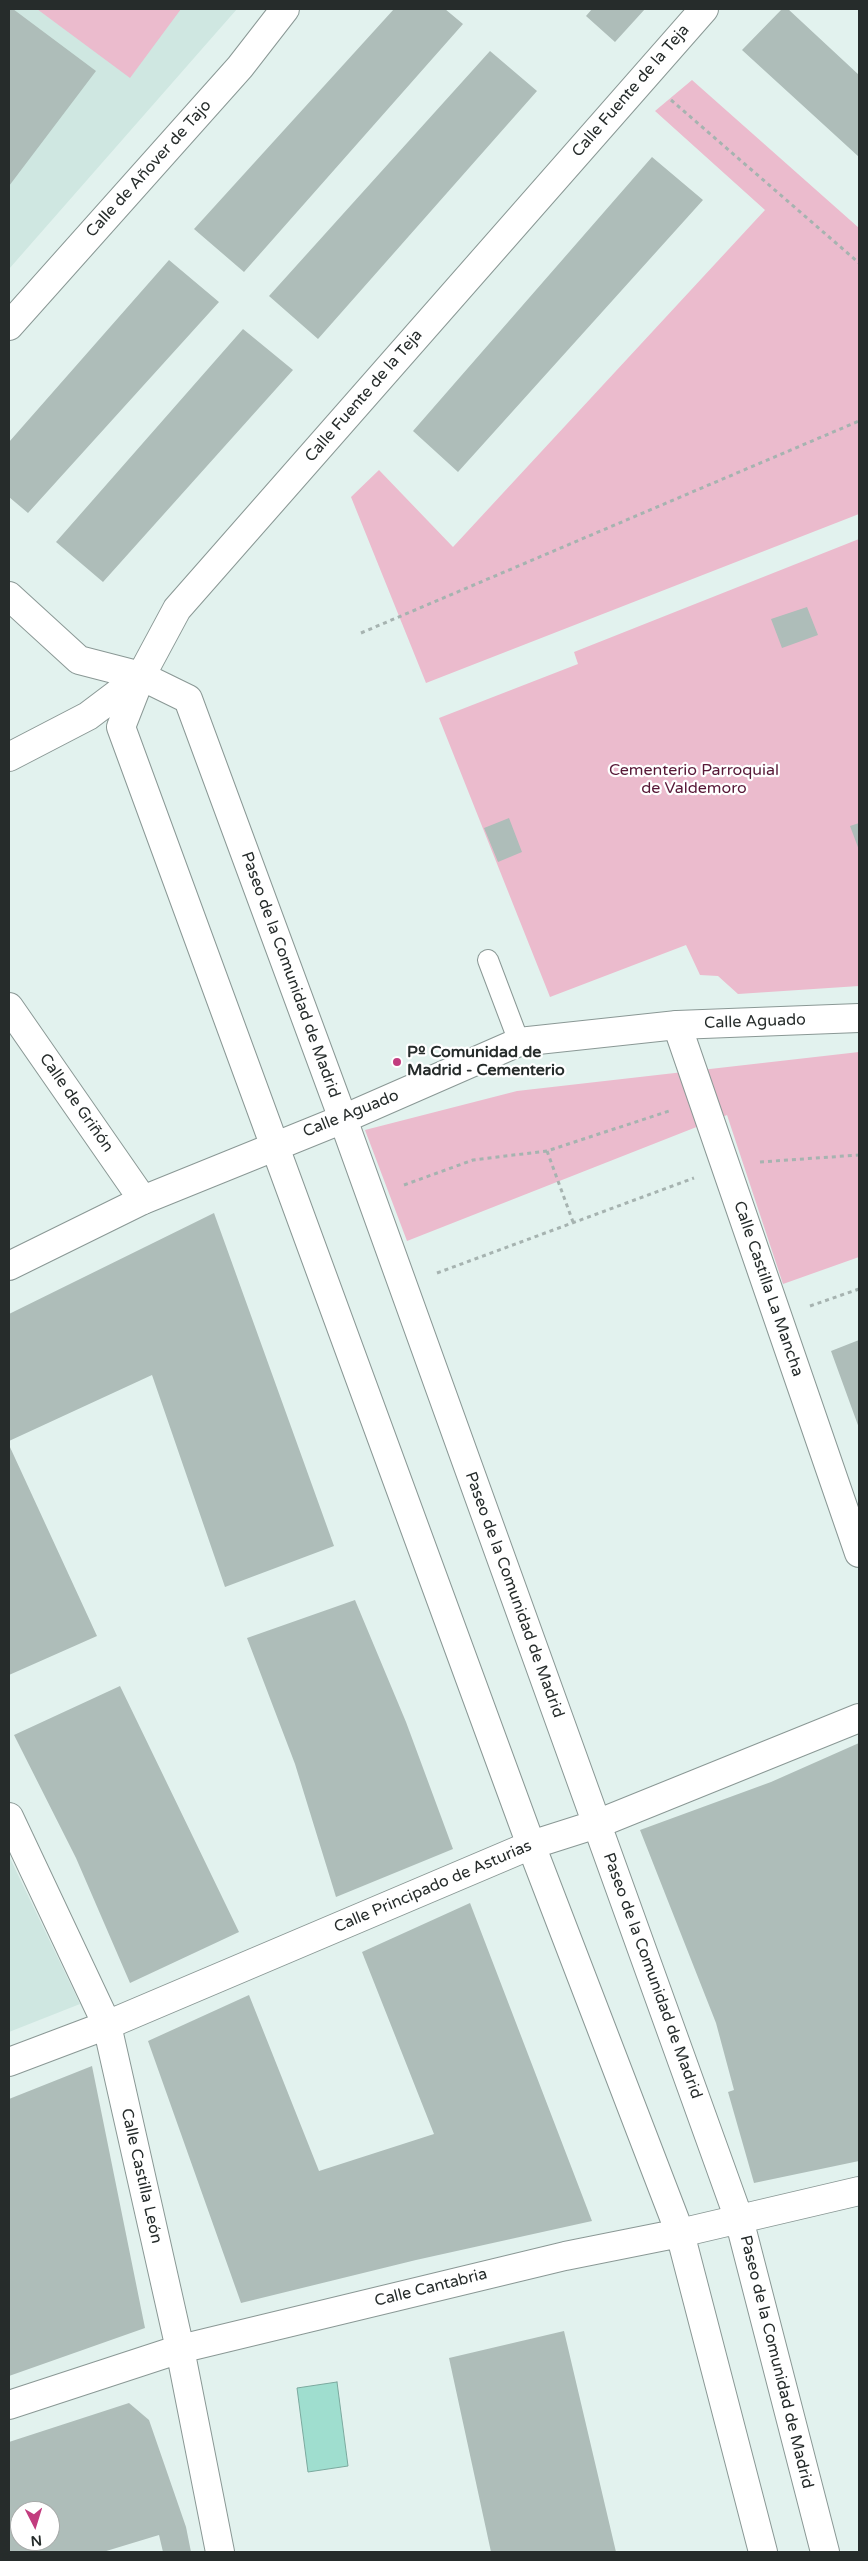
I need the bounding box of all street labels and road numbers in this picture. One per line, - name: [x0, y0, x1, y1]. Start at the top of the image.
- street label: Calle Fuente de la Teja: [568, 21, 694, 161]
- street label: Calle de Añover de Tajo: [82, 96, 216, 242]
- street label: Calle Fuente de la Teja: [301, 326, 427, 466]
- street label: Paseo de la Comunidad de Madrid: [236, 849, 344, 1101]
- street label: Calle Aguado: [704, 1011, 806, 1033]
- street label: Calle de Griñón: [35, 1050, 117, 1156]
- street label: Calle Aguado: [300, 1086, 402, 1142]
- street label: Calle Castilla La Mancha: [729, 1199, 807, 1379]
- street label: Paseo de la Comunidad de Madrid: [460, 1469, 568, 1721]
- street label: Calle Principado de Asturias: [331, 1837, 535, 1937]
- street label: Paseo de la Comunidad de Madrid: [598, 1850, 706, 2102]
- street label: Calle Castilla León: [116, 2107, 166, 2245]
- street label: Paseo de la Comunidad de Madrid: [735, 2233, 817, 2491]
- street label: Calle Cantabria: [373, 2265, 489, 2311]

